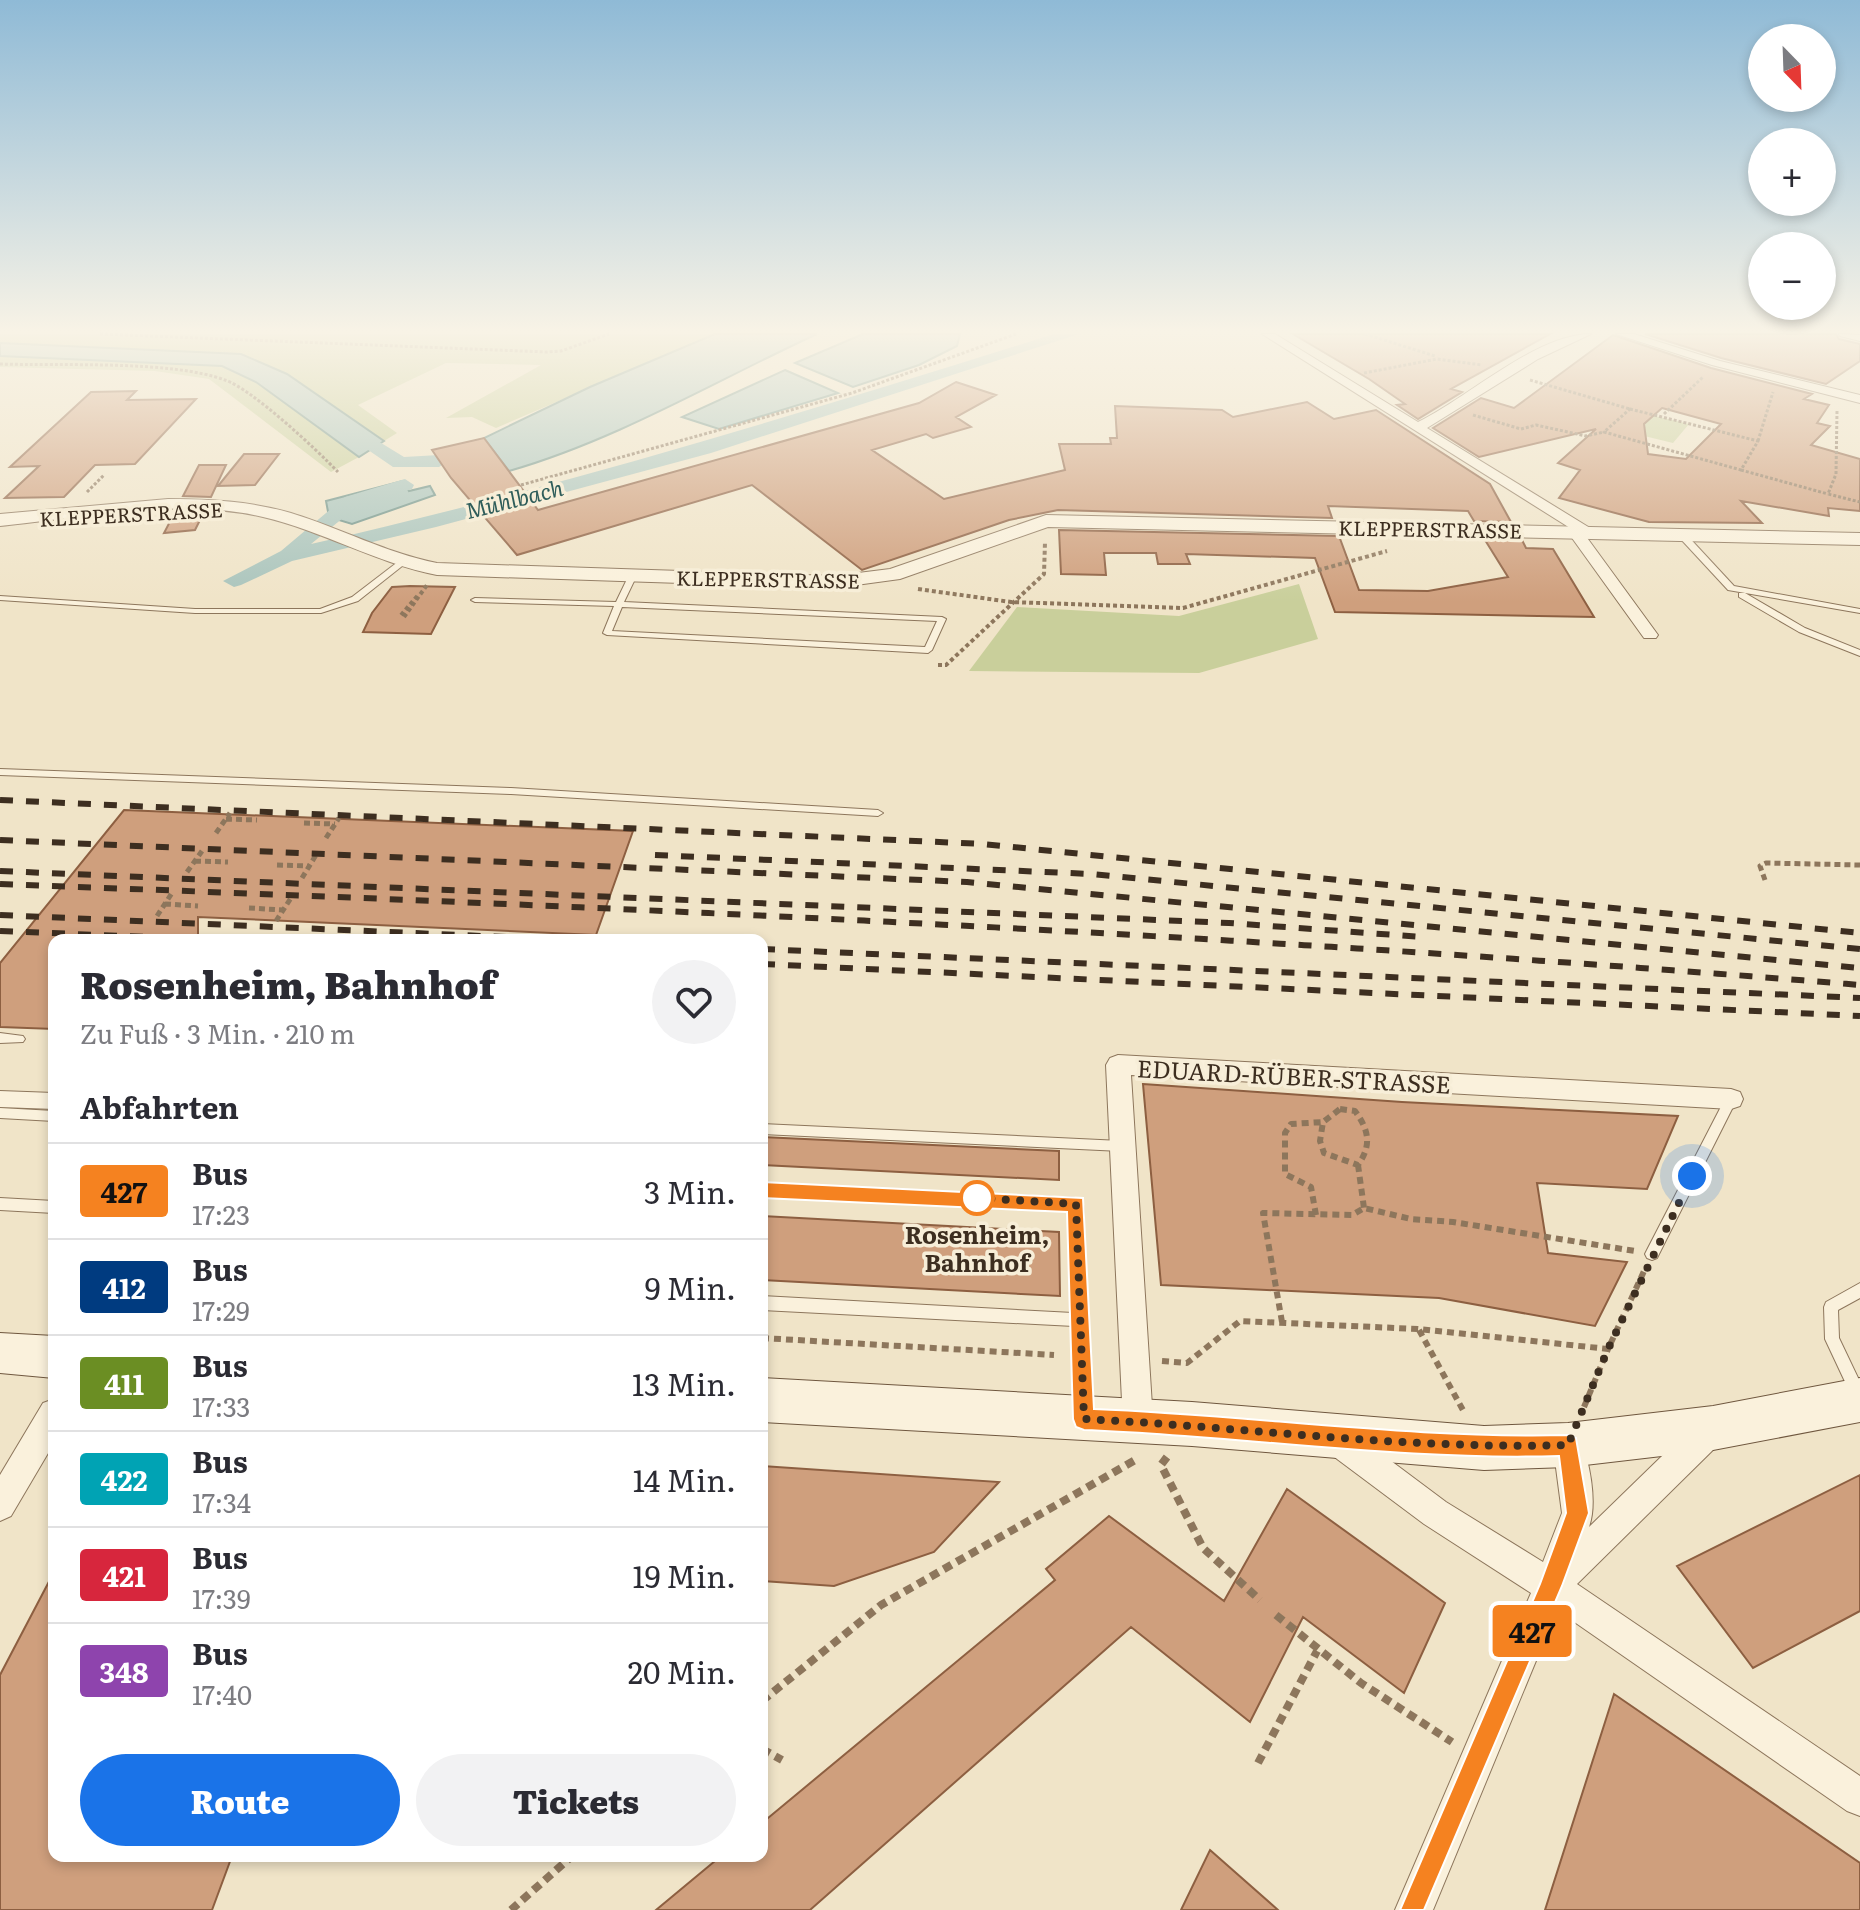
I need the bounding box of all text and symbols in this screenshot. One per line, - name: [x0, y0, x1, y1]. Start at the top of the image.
- north arrow: [1748, 24, 1836, 112]
- map controls: [1748, 24, 1836, 320]
- button: +: [1748, 128, 1836, 216]
- button: −: [1748, 232, 1836, 320]
- water label: Mühlbach: [462, 470, 566, 526]
- street label: KLEPPERSTRASSE: [38, 493, 224, 533]
- street label: KLEPPERSTRASSE: [1338, 511, 1522, 545]
- street label: KLEPPERSTRASSE: [676, 561, 860, 595]
- text: Rosenheim, Bahnhof: [80, 954, 496, 1011]
- button: heart: [652, 960, 736, 1044]
- text: Zu Fuß · 3 Min. · 210 m: [80, 1013, 355, 1052]
- street label: EDUARD-RÜBER-STRASSE: [1136, 1049, 1452, 1101]
- text: Abfahrten: [80, 1084, 239, 1128]
- text: Bus: [192, 1150, 248, 1194]
- your location: [1672, 1156, 1712, 1196]
- text: 3 Min.: [644, 1169, 736, 1213]
- text: 427: [101, 1170, 147, 1212]
- marker: Rosenheim, Bahnhof: [960, 1181, 994, 1215]
- text: 17:23: [192, 1194, 250, 1233]
- place label: Rosenheim, Bahnhof: [905, 1216, 1049, 1279]
- text: Bus: [192, 1246, 248, 1290]
- text: 9 Min.: [645, 1265, 736, 1309]
- text: 412: [102, 1266, 146, 1308]
- text: 17:29: [192, 1290, 250, 1329]
- text: Bus: [192, 1342, 248, 1386]
- text: 13 Min.: [632, 1361, 736, 1405]
- text: 411: [104, 1362, 144, 1404]
- text: 17:33: [192, 1386, 250, 1425]
- text: Bus: [192, 1438, 248, 1482]
- text: 14 Min.: [633, 1457, 736, 1501]
- text: 422: [101, 1458, 147, 1500]
- text: 17:34: [192, 1482, 251, 1521]
- text: Bus: [192, 1534, 248, 1578]
- text: 19 Min.: [632, 1553, 736, 1597]
- text: 421: [102, 1554, 146, 1596]
- text: 17:39: [192, 1578, 251, 1617]
- line badge: 427: [1486, 1605, 1578, 1657]
- text: 427: [1509, 1610, 1555, 1652]
- text: Bus: [192, 1630, 248, 1674]
- text: 20 Min.: [628, 1649, 736, 1693]
- text: 348: [100, 1650, 148, 1692]
- text: 17:40: [192, 1674, 252, 1713]
- button: Route: [80, 1754, 400, 1846]
- button: Tickets: [416, 1754, 736, 1846]

